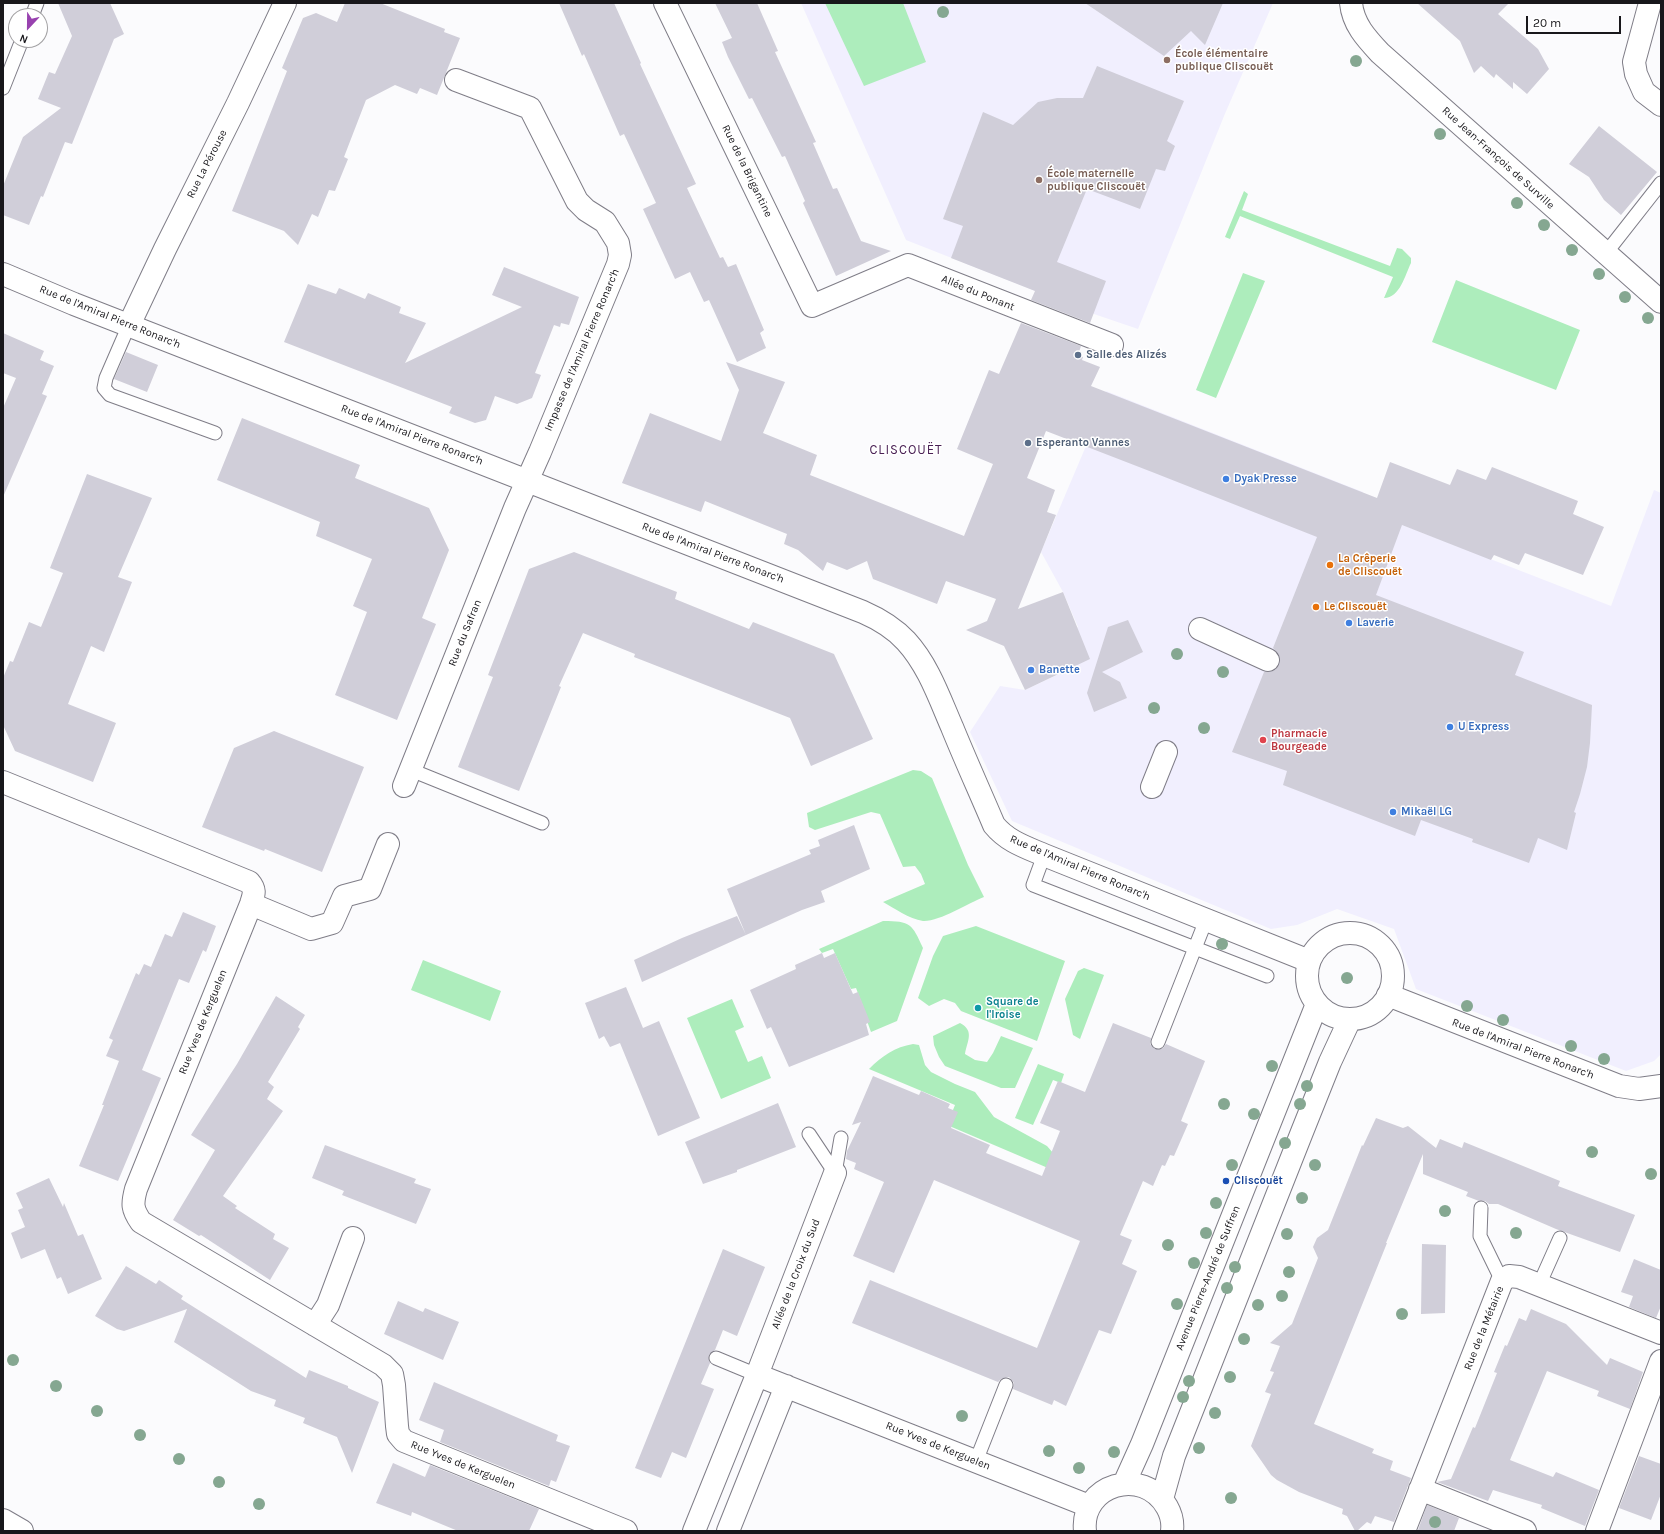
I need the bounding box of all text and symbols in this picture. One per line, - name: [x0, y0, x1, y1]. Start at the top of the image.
- north arrow: [8, 8, 48, 48]
- scale bar: [1528, 8, 1623, 34]
- text: 20 m: [1533, 16, 1561, 30]
- text: N: [18, 31, 30, 46]
- place label: École élémentaire publique Cliscouët: [1175, 47, 1273, 73]
- marker: École élémentaire publique Cliscouët: [1162, 55, 1172, 65]
- street label: Rue Jean-François de Surville: [1439, 104, 1557, 212]
- street label: Rue de la Brigantine: [719, 123, 775, 219]
- street label: Rue La Pérouse: [184, 127, 230, 201]
- place label: École maternelle publique Cliscouët: [1047, 167, 1145, 193]
- marker: École maternelle publique Cliscouët: [1034, 175, 1044, 185]
- street label: Impasse de l'Amiral Pierre Ronarc'h: [542, 267, 622, 433]
- street label: Allée du Ponant: [939, 272, 1017, 314]
- street label: Rue de l'Amiral Pierre Ronarc'h: [37, 283, 183, 351]
- place label: Salle des Alizés: [1086, 348, 1167, 362]
- marker: Salle des Alizés: [1073, 350, 1083, 360]
- street label: Rue de l'Amiral Pierre Ronarc'h: [339, 402, 485, 468]
- place label: Esperanto Vannes: [1036, 436, 1130, 450]
- marker: Esperanto Vannes: [1023, 438, 1033, 448]
- district label: CLISCOUËT: [869, 442, 943, 458]
- place label: Dyak Presse: [1234, 472, 1297, 486]
- marker: Dyak Presse: [1221, 474, 1231, 484]
- street label: Rue de l'Amiral Pierre Ronarc'h: [640, 520, 786, 586]
- place label: La Crêperie de Cliscouët: [1338, 552, 1402, 578]
- marker: La Crêperie de Cliscouët: [1325, 560, 1335, 570]
- street label: Rue du Safran: [446, 598, 484, 668]
- place label: Le Cliscouët: [1324, 600, 1387, 614]
- marker: Le Cliscouët: [1311, 602, 1321, 612]
- place label: Laverie: [1357, 616, 1394, 630]
- marker: Laverie: [1344, 618, 1354, 628]
- place label: Banette: [1039, 663, 1080, 677]
- marker: Banette: [1026, 665, 1036, 675]
- place label: U Express: [1458, 720, 1509, 734]
- marker: U Express: [1445, 722, 1455, 732]
- place label: Pharmacie Bourgeade: [1271, 727, 1327, 753]
- marker: Pharmacie Bourgeade: [1258, 735, 1268, 745]
- place label: Mikaël LG: [1401, 805, 1452, 819]
- marker: Mikaël LG: [1388, 807, 1398, 817]
- street label: Rue de l'Amiral Pierre Ronarc'h: [1008, 832, 1152, 904]
- street label: Rue Yves de Kerguelen: [176, 968, 230, 1076]
- place label: Square de l'Iroise: [986, 995, 1039, 1021]
- marker: Square de l'Iroise: [973, 1003, 983, 1013]
- street label: Rue de l'Amiral Pierre Ronarc'h: [1450, 1016, 1596, 1082]
- place label: Cliscouët: [1234, 1174, 1283, 1188]
- marker: Cliscouët: [1221, 1176, 1231, 1186]
- street label: Avenue Pierre-André de Suffren: [1173, 1204, 1243, 1352]
- street label: Allée de la Croix du Sud: [769, 1217, 823, 1331]
- street label: Rue de la Métairie: [1461, 1284, 1507, 1372]
- street label: Rue Yves de Kerguelen: [884, 1419, 992, 1473]
- street label: Rue Yves de Kerguelen: [409, 1438, 517, 1492]

